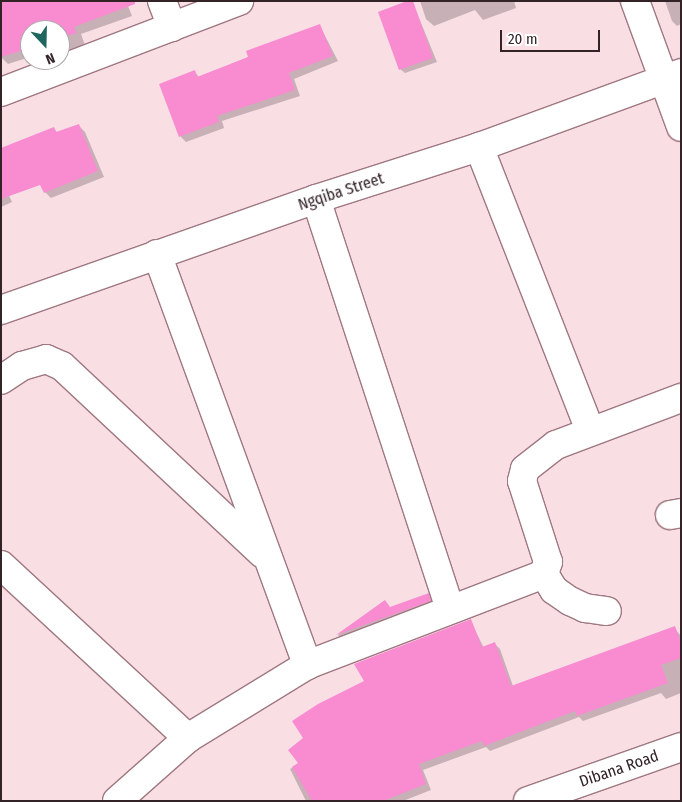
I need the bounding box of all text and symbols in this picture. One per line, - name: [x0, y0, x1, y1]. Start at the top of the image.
- north arrow: [20, 20, 70, 70]
- scale bar: [502, 20, 602, 52]
- text: 20 m: [508, 30, 538, 48]
- text: N: [43, 49, 57, 68]
- street label: Ngqiba Street: [296, 169, 386, 215]
- street label: Dibana Road: [577, 746, 661, 792]

